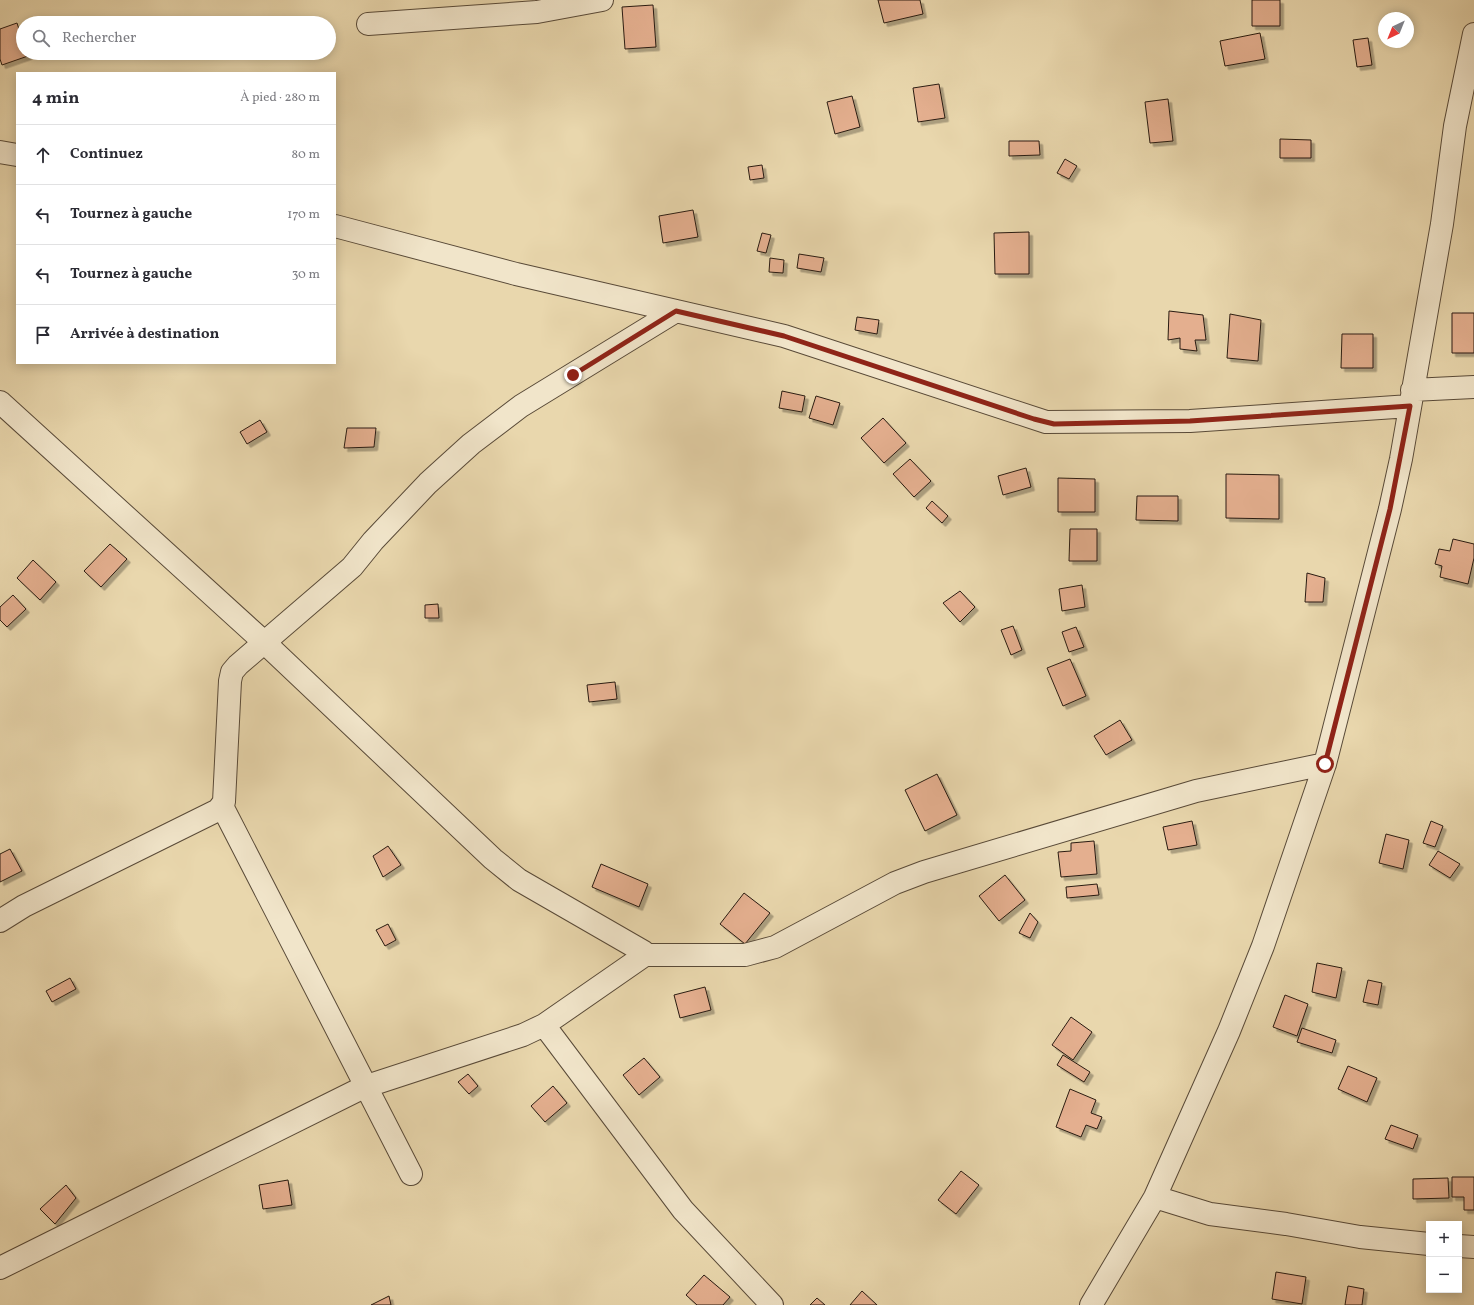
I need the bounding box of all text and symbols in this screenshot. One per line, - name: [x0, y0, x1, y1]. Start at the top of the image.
- north arrow: [1378, 12, 1414, 48]
- search box: [16, 16, 336, 60]
- icon: search: [30, 27, 52, 49]
- text: Rechercher: [62, 28, 136, 49]
- text: 4 min: [32, 87, 79, 110]
- text: À pied · 280 m: [240, 89, 320, 107]
- icon: ahead: [32, 144, 54, 166]
- text: Continuez: [70, 144, 143, 165]
- text: 80 m: [291, 146, 320, 164]
- icon: left: [32, 204, 54, 226]
- text: Tournez à gauche: [70, 204, 192, 225]
- text: 170 m: [287, 206, 320, 224]
- icon: left: [32, 264, 54, 286]
- text: Tournez à gauche: [70, 264, 192, 285]
- text: 30 m: [292, 266, 320, 284]
- icon: arrive: [32, 324, 54, 346]
- text: Arrivée à destination: [70, 324, 219, 345]
- route end: [564, 366, 582, 384]
- route start: [1316, 755, 1334, 773]
- map controls: [1426, 1221, 1462, 1293]
- button: +: [1426, 1221, 1462, 1257]
- button: −: [1426, 1257, 1462, 1293]

